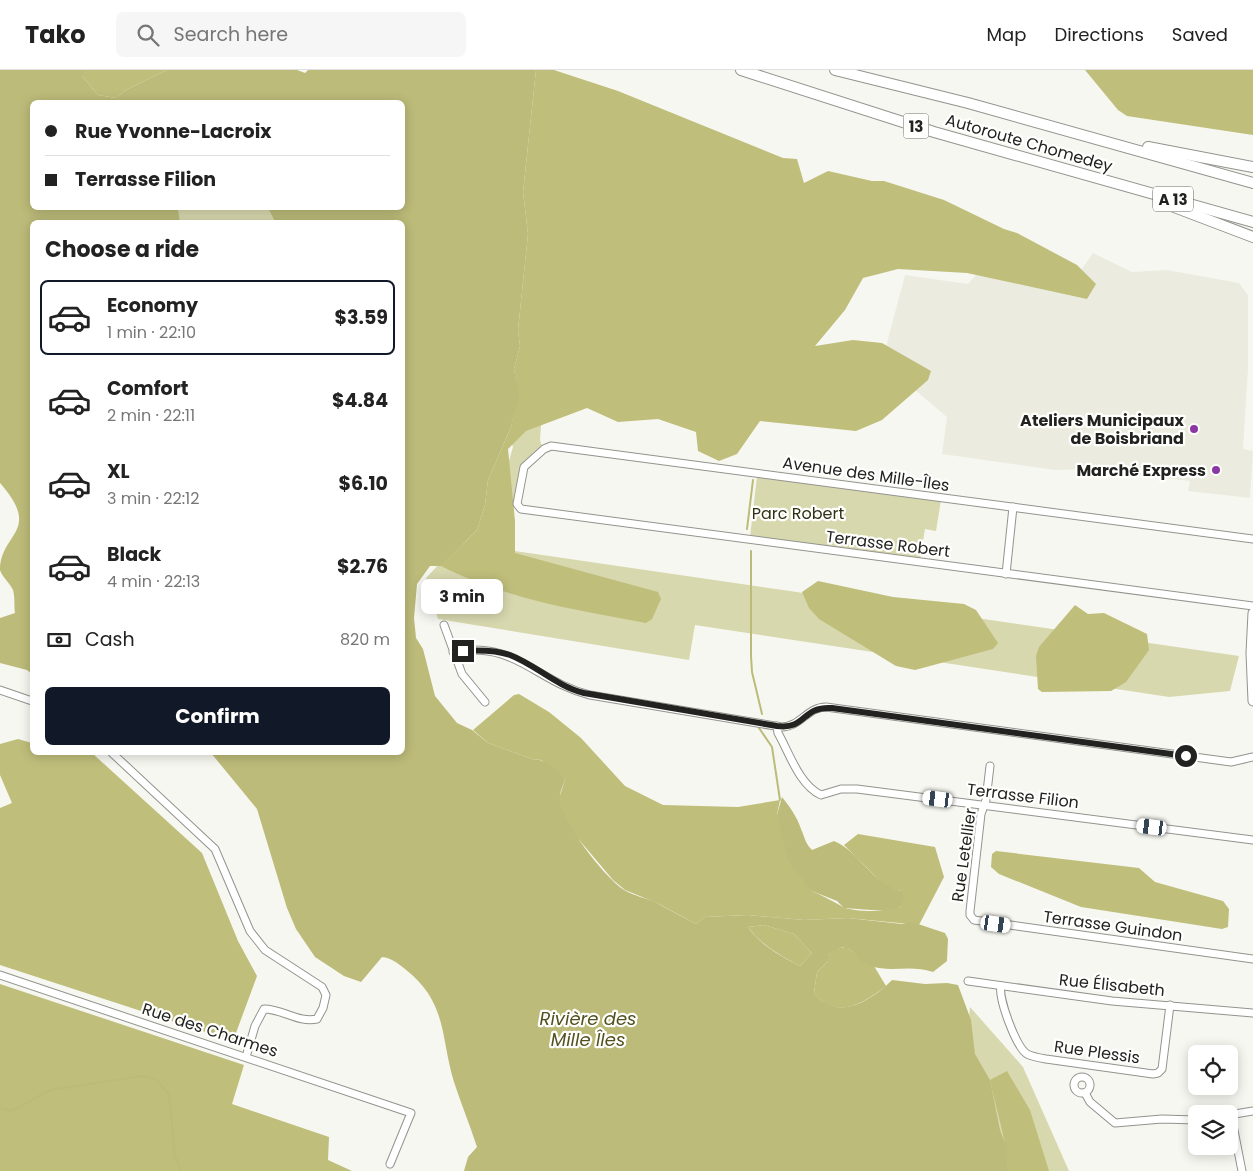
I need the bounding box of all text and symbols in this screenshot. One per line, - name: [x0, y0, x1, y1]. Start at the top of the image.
- search box: [116, 12, 466, 57]
- text: Tako: [25, 18, 86, 51]
- icon: search: [134, 21, 162, 49]
- text: Search here: [174, 21, 288, 48]
- text: Map: [987, 22, 1026, 47]
- text: Directions: [1054, 22, 1144, 47]
- text: Saved: [1172, 22, 1228, 47]
- street label: Autoroute Chomedey: [943, 108, 1115, 178]
- road number: 13: [904, 114, 928, 138]
- text: Rue Yvonne-Lacroix: [75, 118, 271, 145]
- text: Terrasse Filion: [75, 166, 216, 193]
- road number: A 13: [1153, 186, 1193, 212]
- text: Choose a ride: [45, 234, 199, 265]
- text: Economy: [107, 292, 198, 319]
- icon: car: [47, 295, 92, 340]
- text: $3.59: [335, 304, 388, 331]
- text: 1 min · 22:10: [107, 321, 196, 344]
- text: Comfort: [107, 375, 189, 402]
- icon: car: [47, 378, 92, 423]
- text: $4.84: [332, 387, 388, 414]
- text: 2 min · 22:11: [107, 404, 195, 427]
- place label: Ateliers Municipaux de Boisbriand: [1020, 409, 1185, 450]
- marker: Ateliers Municipaux de Boisbriand: [1188, 423, 1200, 435]
- street label: Avenue des Mille-Îles: [781, 451, 951, 497]
- text: XL: [107, 458, 130, 485]
- place label: Marché Express: [1076, 459, 1206, 482]
- icon: car: [47, 461, 92, 506]
- marker: Marché Express: [1210, 464, 1222, 476]
- text: $6.10: [339, 470, 388, 497]
- text: 3 min · 22:12: [107, 487, 199, 510]
- park label: Parc Robert: [752, 502, 844, 525]
- street label: Terrasse Robert: [825, 525, 951, 563]
- text: Black: [107, 541, 161, 568]
- icon: car: [47, 544, 92, 589]
- text: $2.76: [337, 553, 388, 580]
- text: 4 min · 22:13: [107, 570, 200, 593]
- callout: 3 min: [422, 578, 504, 614]
- text: 3 min: [439, 585, 485, 608]
- icon: cash: [45, 626, 73, 654]
- text: Cash: [85, 626, 135, 653]
- text: 820 m: [340, 628, 390, 651]
- route end: [452, 640, 474, 662]
- button: Confirm: [45, 687, 390, 745]
- route start: [1175, 745, 1197, 767]
- street label: Terrasse Filion: [966, 778, 1080, 814]
- car: [922, 790, 953, 808]
- street label: Rue Letellier: [946, 807, 982, 903]
- car: [1136, 818, 1167, 836]
- street label: Terrasse Guindon: [1042, 905, 1184, 947]
- car: [980, 914, 1011, 934]
- street label: Rue Élisabeth: [1058, 968, 1166, 1002]
- street label: Rue des Charmes: [139, 997, 281, 1063]
- water label: Rivière des Mille Îles: [539, 1006, 637, 1052]
- street label: Rue Plessis: [1053, 1035, 1141, 1069]
- map controls: [1188, 1045, 1238, 1155]
- button: locate: [1188, 1045, 1238, 1095]
- button: layers: [1188, 1105, 1238, 1155]

